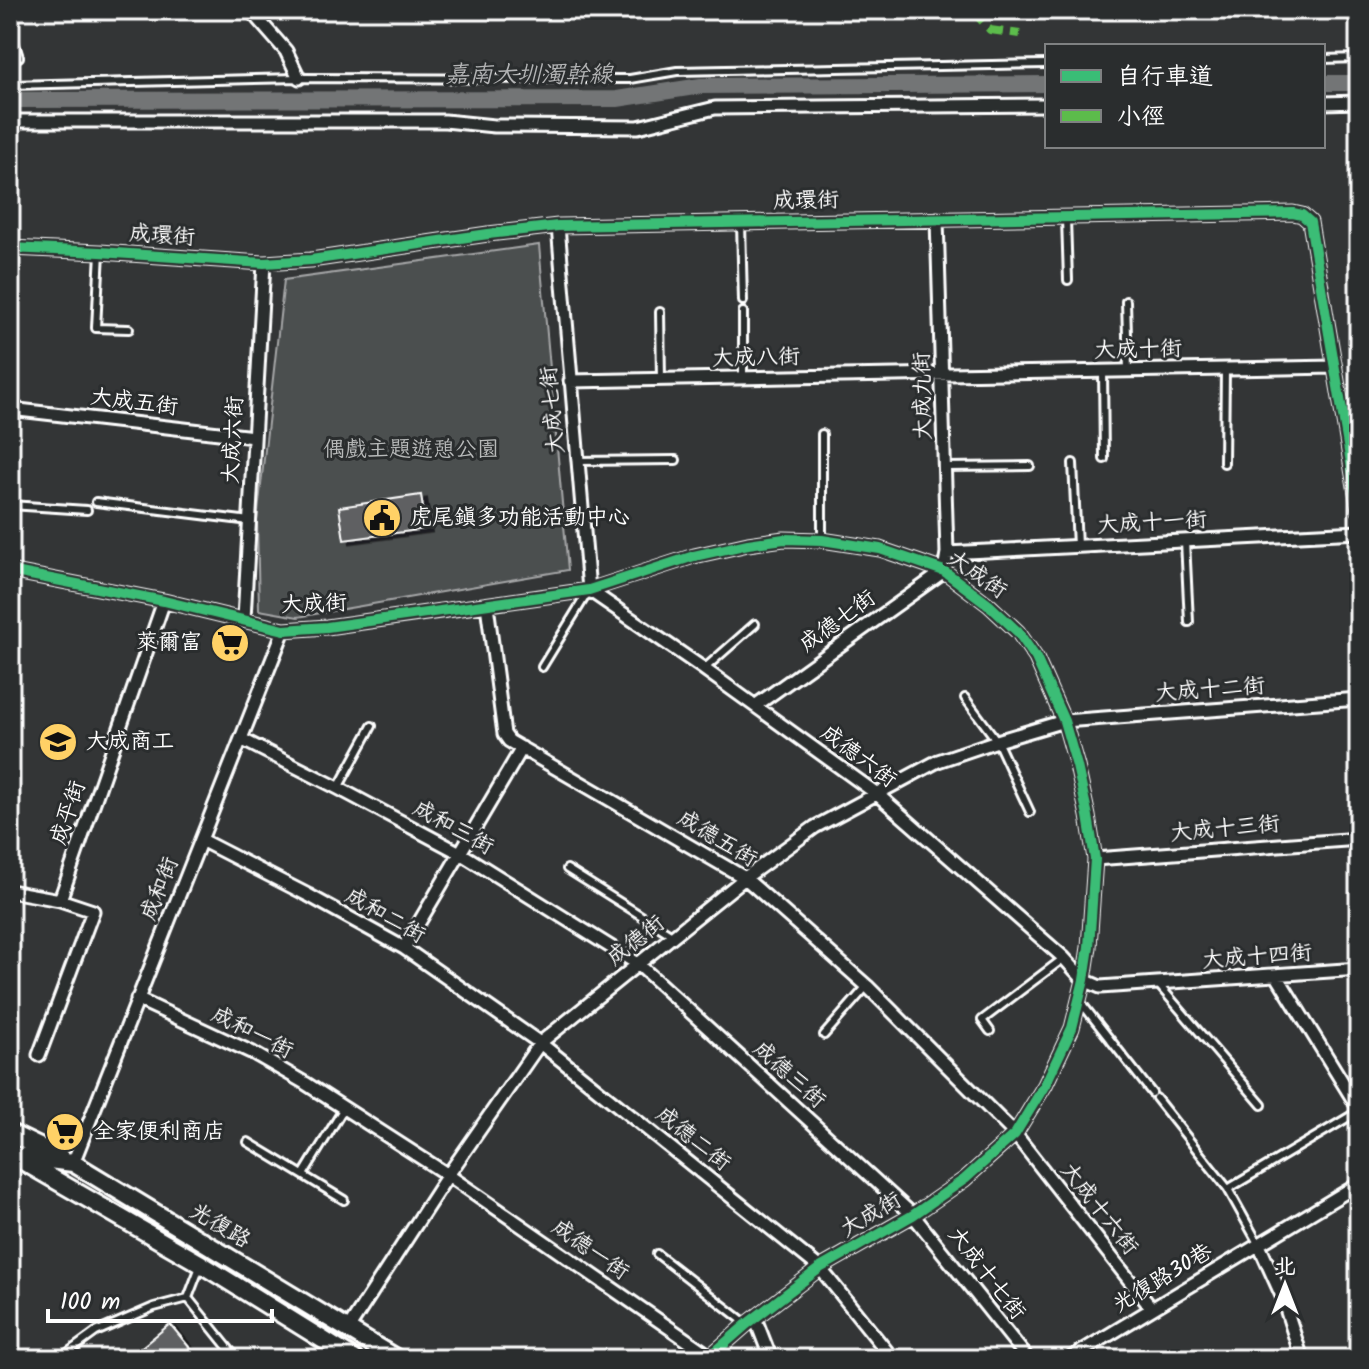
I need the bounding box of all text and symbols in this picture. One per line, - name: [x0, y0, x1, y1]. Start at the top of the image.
- legend: [1045, 44, 1325, 148]
- water label: 嘉南大圳濁幹線: [445, 56, 615, 95]
- text: 自行車道: [1117, 58, 1213, 97]
- text: 小徑: [1117, 98, 1165, 137]
- street label: 成環街: [773, 183, 839, 219]
- street label: 成環街: [128, 216, 196, 256]
- street label: 大成十街: [1094, 332, 1182, 368]
- street label: 大成八街: [712, 340, 800, 376]
- street label: 大成九街: [905, 352, 941, 440]
- street label: 大成七街: [532, 365, 574, 455]
- street label: 大成五街: [88, 380, 180, 426]
- street label: 大成六街: [214, 395, 254, 485]
- park label: 偶戲主題遊憩公園: [323, 433, 499, 468]
- public building icon: 虎尾鎮多功能活動中心: [361, 497, 403, 539]
- place label: 虎尾鎮多功能活動中心: [410, 501, 630, 536]
- street label: 大成十一街: [1096, 503, 1208, 543]
- street label: 大成街: [940, 542, 1014, 608]
- street label: 成德七街: [792, 582, 884, 662]
- street label: 大成街: [280, 586, 348, 624]
- supermarket icon: 萊爾富: [209, 622, 251, 664]
- place label: 萊爾富: [136, 626, 202, 661]
- street label: 大成十二街: [1154, 669, 1266, 711]
- street label: 成德六街: [812, 717, 904, 797]
- school or university icon: 大成商工: [37, 721, 79, 763]
- place label: 大成商工: [86, 725, 174, 760]
- street label: 成平街: [42, 776, 96, 850]
- street label: 成和三街: [406, 791, 500, 865]
- street label: 成德五街: [670, 801, 764, 877]
- street label: 大成十三街: [1169, 807, 1281, 851]
- street label: 成和街: [131, 852, 189, 926]
- street label: 成和二街: [338, 879, 432, 953]
- street label: 成德街: [599, 907, 673, 975]
- street label: 大成十四街: [1201, 936, 1313, 978]
- street label: 成和一街: [205, 997, 299, 1069]
- street label: 成德三街: [745, 1033, 833, 1117]
- street label: 成德二街: [648, 1098, 738, 1180]
- supermarket icon: 全家便利商店: [44, 1111, 86, 1153]
- place label: 全家便利商店: [93, 1115, 225, 1150]
- street label: 大成十六街: [1051, 1155, 1147, 1263]
- street label: 大成街: [834, 1183, 908, 1247]
- street label: 光復路: [183, 1194, 257, 1258]
- street label: 成德一街: [544, 1210, 636, 1290]
- street label: 大成十七街: [938, 1220, 1034, 1328]
- street label: 光復路30巷: [1106, 1235, 1220, 1323]
- north arrow: [1245, 1245, 1325, 1325]
- text: 北: [1274, 1250, 1296, 1285]
- scale bar: [48, 1273, 272, 1323]
- text: 100 m: [60, 1283, 120, 1322]

